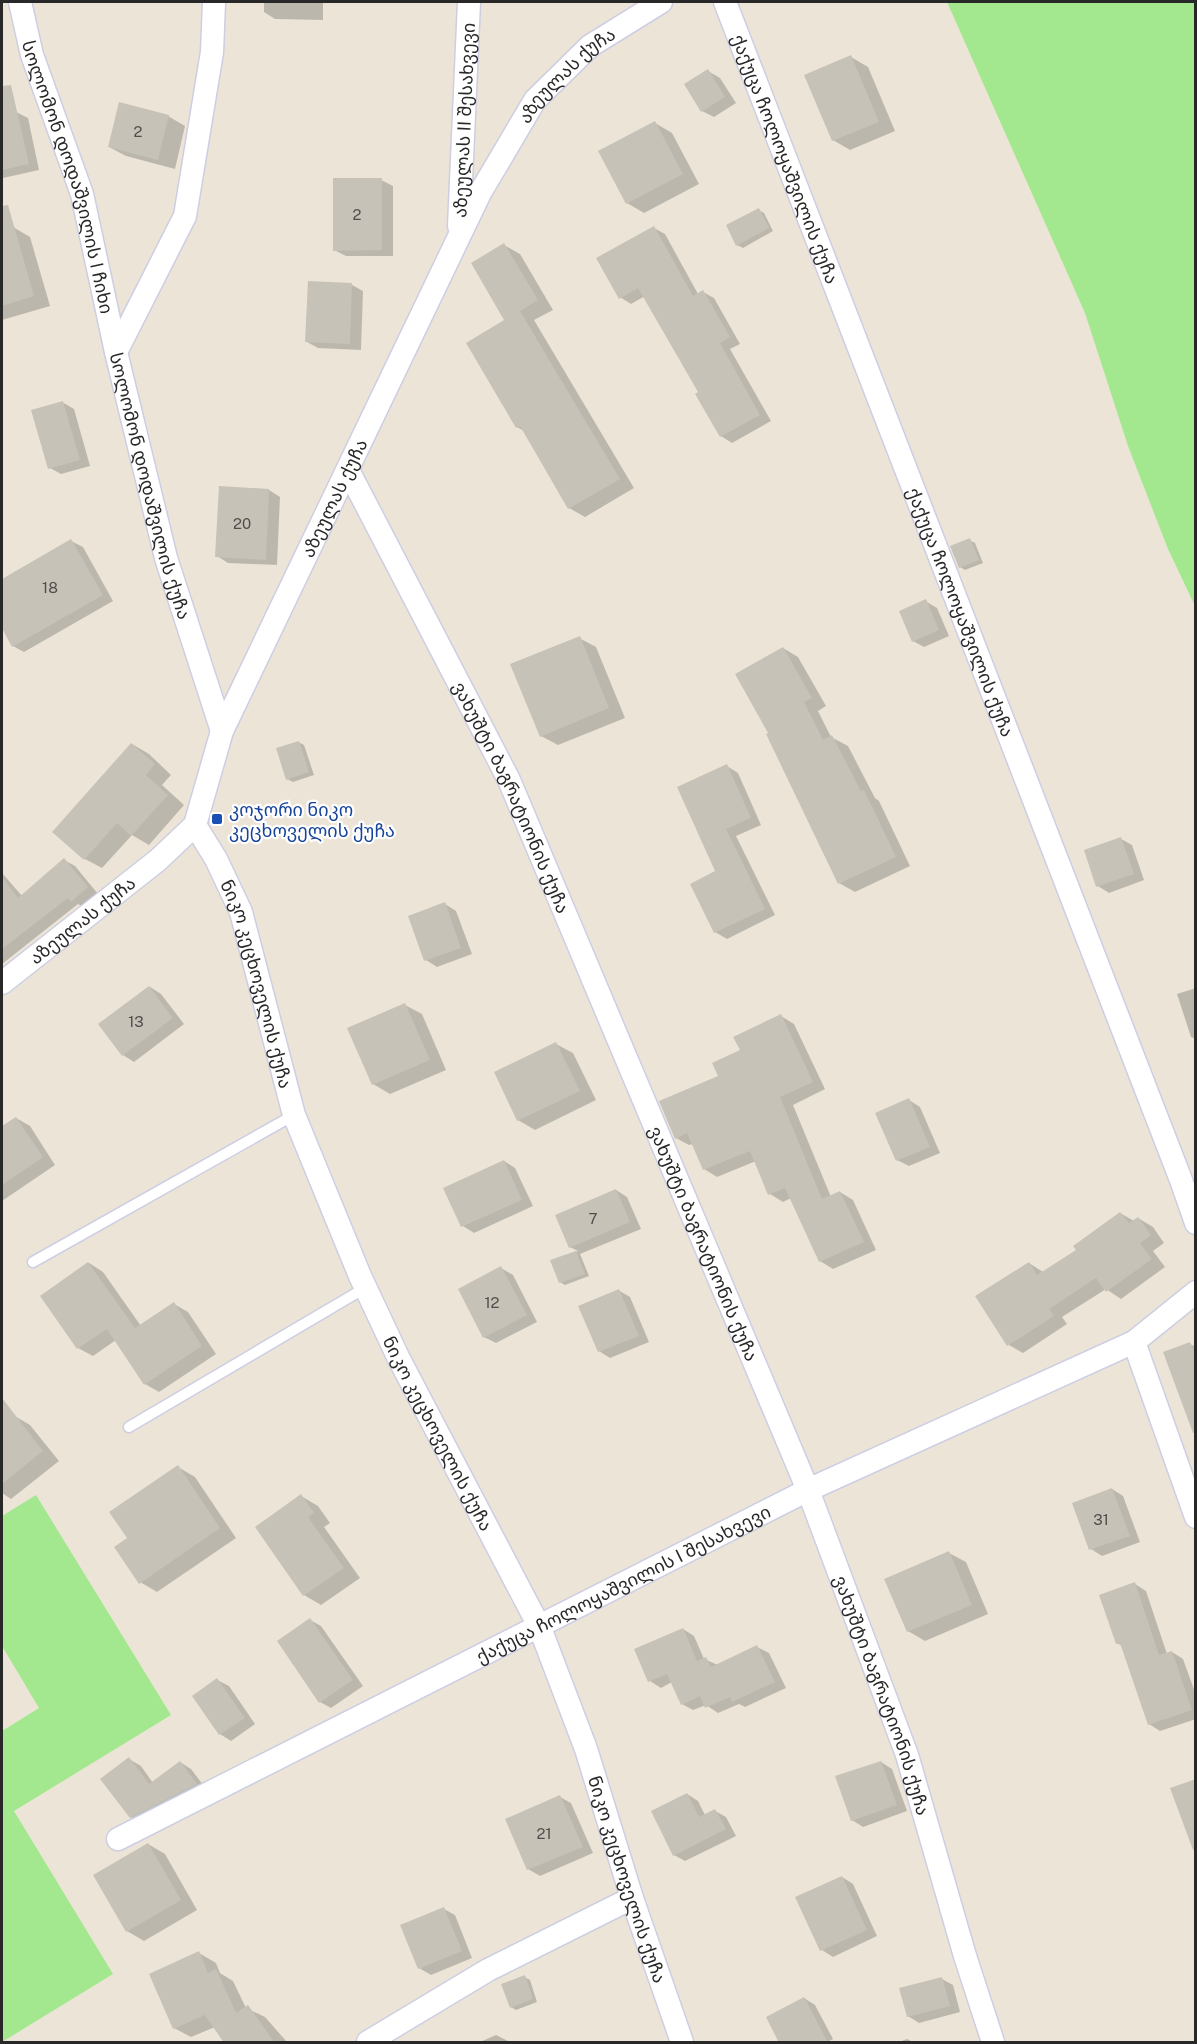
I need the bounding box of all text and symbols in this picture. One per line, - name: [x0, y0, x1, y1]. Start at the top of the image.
- street label: აზეულას II შესახვევი: [449, 22, 479, 218]
- street label: აზეულას ქუჩა: [513, 23, 619, 126]
- street label: ქაქუცა ჩოლოყაშვილის ქუჩა: [727, 31, 843, 286]
- street label: სოლომონ დოდაშვილის I ჩიხი: [19, 39, 118, 316]
- house number: 2: [134, 123, 143, 140]
- house number: 2: [353, 206, 362, 223]
- street label: სოლომონ დოდაშვილის ქუჩა: [106, 350, 196, 622]
- street label: აზეულას ქუჩა: [297, 435, 371, 560]
- street label: ქაქუცა ჩოლოყაშვილის ქუჩა: [902, 484, 1019, 740]
- house number: 20: [233, 515, 251, 532]
- house number: 18: [42, 579, 58, 596]
- street label: ვახუშტი ბაგრატიონის ქუჩა: [448, 678, 574, 916]
- place label: კოჯორი ნიკო კეცხოველის ქუჩა: [229, 799, 395, 842]
- marker: კოჯორი ნიკო კეცხოველის ქუჩა: [210, 812, 224, 826]
- street label: აზეულას ქუჩა: [25, 872, 139, 968]
- street label: ნიკო კეცხოველის ქუჩა: [217, 876, 297, 1090]
- house number: 13: [128, 1013, 144, 1030]
- street label: ვახუშტი ბაგრატიონის ქუჩა: [644, 1123, 763, 1364]
- house number: 7: [588, 1210, 598, 1227]
- house number: 12: [484, 1294, 500, 1311]
- street label: ნიკო კეცხოველის ქუჩა: [379, 1333, 498, 1534]
- street label: ქაქუცა ჩოლოყაშვილის I შესახვევი: [472, 1500, 774, 1668]
- house number: 31: [1093, 1511, 1109, 1528]
- street label: ვახუშტი ბაგრატიონის ქუჩა: [829, 1572, 934, 1818]
- street label: ნიკო კეცხოველის ქუჩა: [584, 1773, 671, 1986]
- house number: 21: [536, 1825, 552, 1842]

